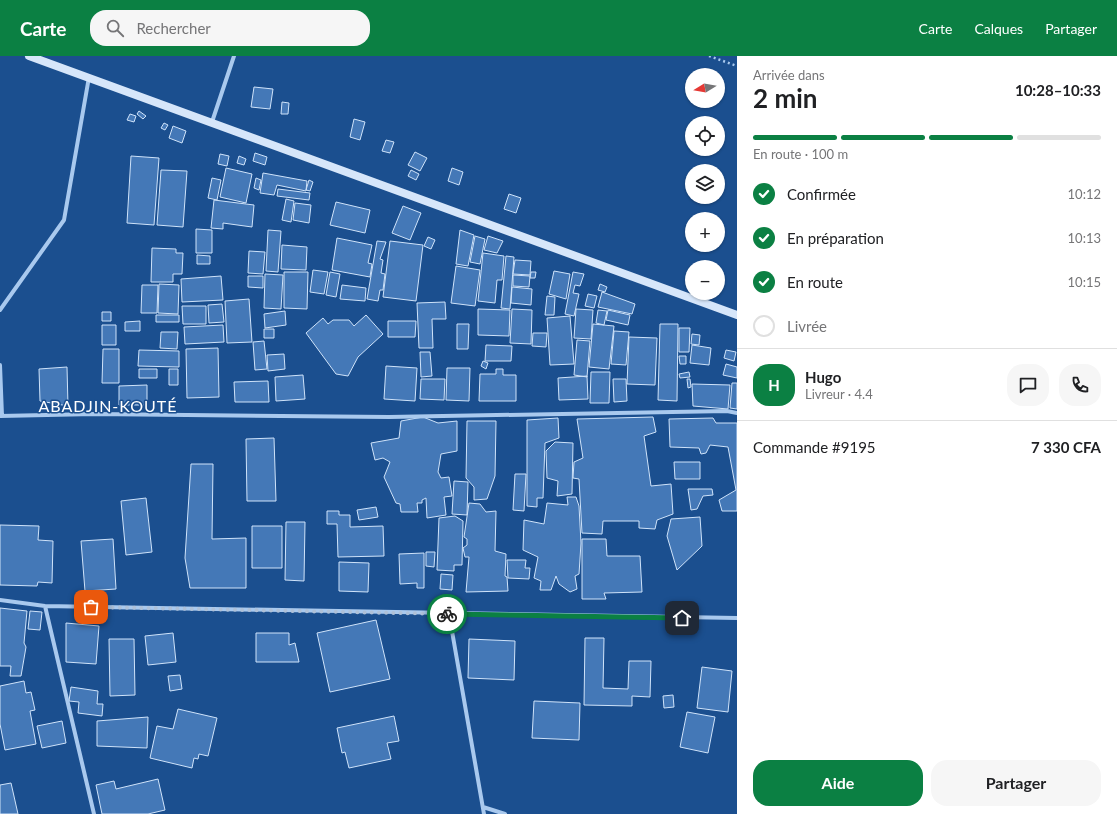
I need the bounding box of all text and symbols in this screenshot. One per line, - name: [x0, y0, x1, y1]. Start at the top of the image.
- search box: [90, 10, 370, 46]
- text: Carte: [20, 17, 66, 40]
- icon: search: [104, 17, 126, 39]
- text: Rechercher: [136, 19, 211, 37]
- text: Carte: [919, 20, 952, 37]
- text: Calques: [974, 20, 1023, 37]
- text: Partager: [1045, 20, 1097, 37]
- text: Arrivée dans: [753, 67, 825, 83]
- north arrow: [685, 68, 725, 108]
- map controls: [685, 68, 725, 300]
- text: 10:28–10:33: [1015, 81, 1101, 99]
- text: 2 min: [753, 82, 817, 114]
- button: locate: [685, 116, 725, 156]
- text: En route · 100 m: [753, 146, 848, 162]
- button: layers: [685, 164, 725, 204]
- icon: check: [753, 183, 775, 205]
- text: Confirmée: [787, 185, 856, 203]
- text: 10:12: [1068, 186, 1101, 202]
- button: +: [685, 212, 725, 252]
- icon: check: [753, 227, 775, 249]
- text: En préparation: [787, 229, 884, 247]
- text: 10:13: [1068, 230, 1101, 246]
- button: −: [685, 260, 725, 300]
- icon: check: [753, 271, 775, 293]
- text: En route: [787, 273, 843, 291]
- text: 10:15: [1068, 274, 1101, 290]
- text: Livrée: [787, 317, 827, 335]
- button: chat: [1007, 364, 1049, 406]
- button: phone: [1059, 364, 1101, 406]
- text: Hugo: [805, 368, 841, 386]
- text: H: [768, 376, 780, 394]
- text: Livreur · 4.4: [805, 386, 873, 402]
- district label: ABADJIN-KOUTÉ: [38, 396, 178, 415]
- text: Commande #9195: [753, 438, 876, 456]
- text: 7 330 CFA: [1031, 438, 1101, 456]
- pin: [74, 590, 108, 624]
- courier: [427, 594, 467, 634]
- icon: bag: [80, 596, 102, 618]
- pin: [665, 601, 699, 635]
- icon: bike: [436, 603, 458, 625]
- icon: home: [671, 607, 693, 629]
- button: Aide: [753, 760, 923, 806]
- button: Partager: [931, 760, 1101, 806]

